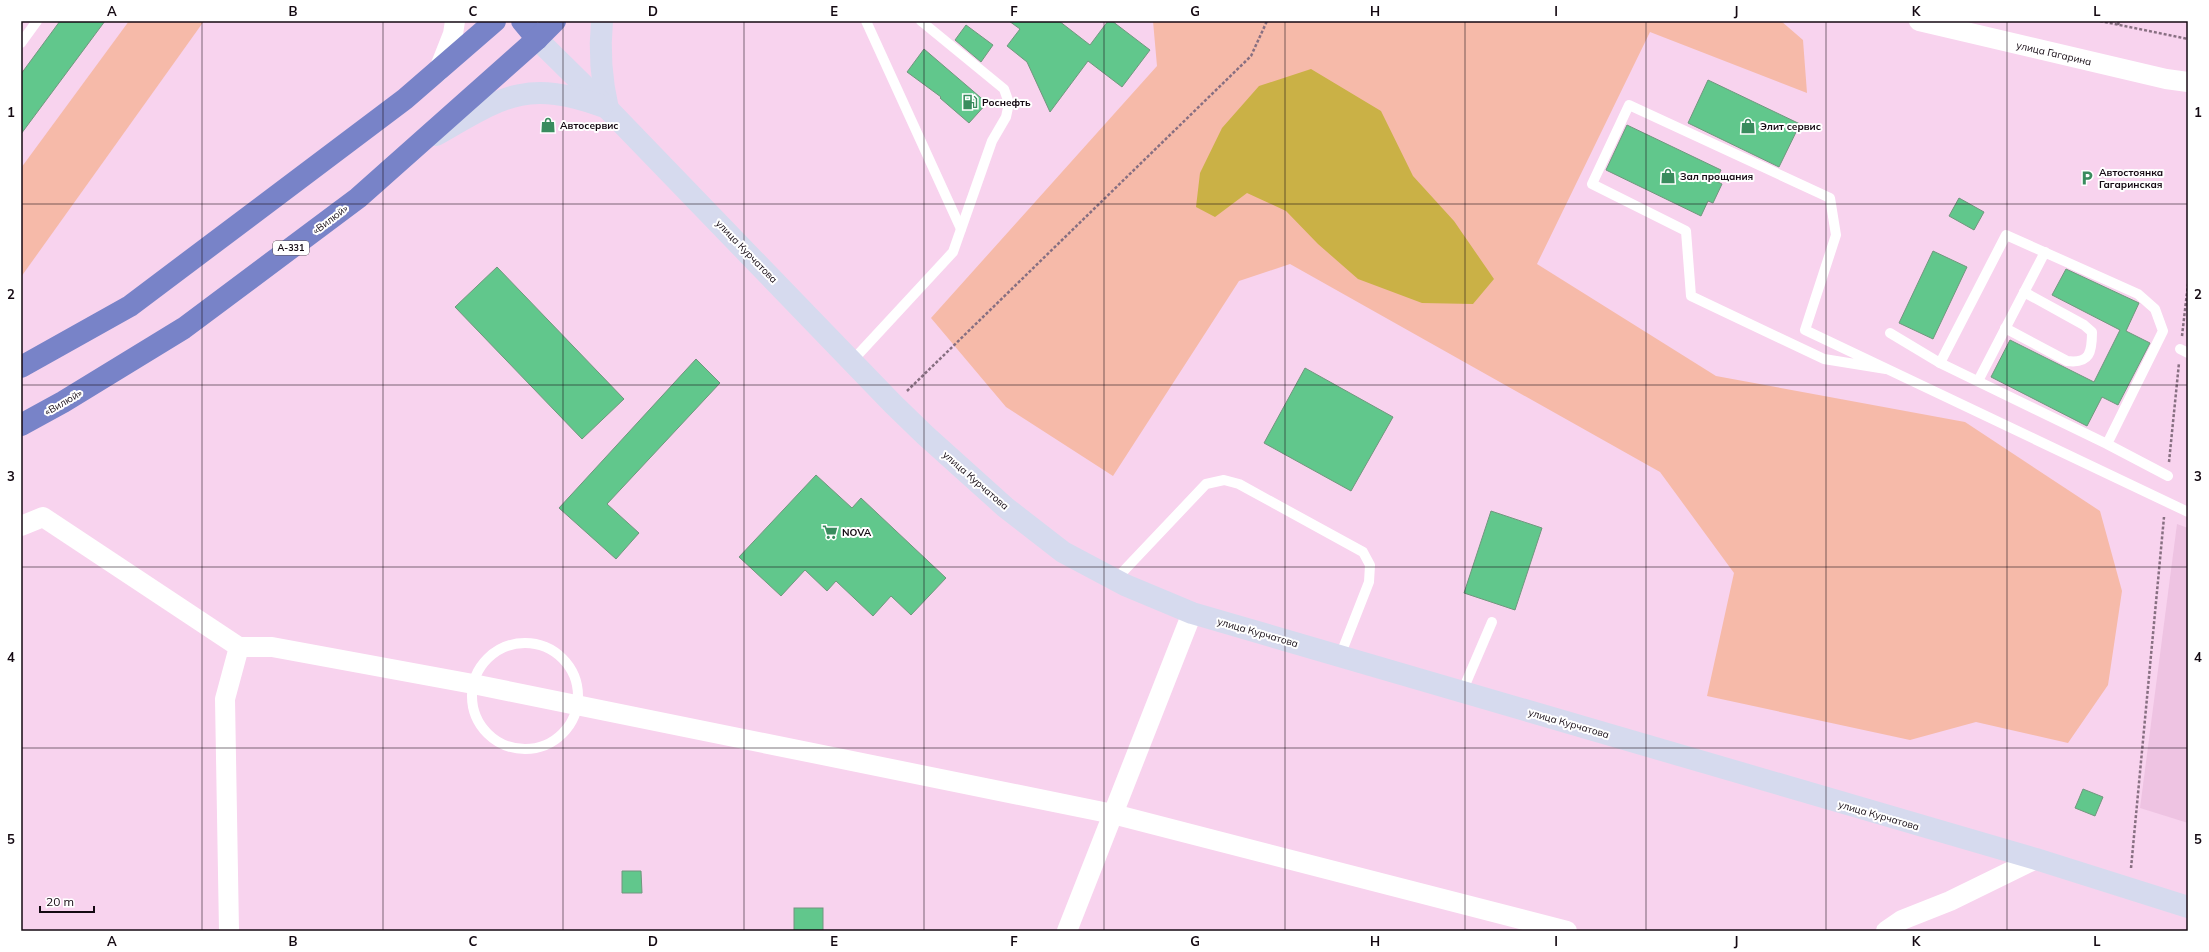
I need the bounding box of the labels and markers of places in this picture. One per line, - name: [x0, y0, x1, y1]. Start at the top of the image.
- fuel station icon: Роснефть: [961, 93, 979, 111]
- place label: Роснефть: [982, 96, 1031, 109]
- shop icon: Автосервис: [539, 116, 557, 134]
- shop icon: Элит сервис: [1739, 117, 1757, 135]
- place label: Автосервис: [560, 119, 619, 132]
- place label: Элит сервис: [1760, 120, 1821, 133]
- place label: Автостоянка Гагаринская: [2099, 166, 2163, 191]
- shop icon: Зал прощания: [1659, 167, 1677, 185]
- parking icon: Автостоянка Гагаринская: [2078, 169, 2096, 187]
- place label: Зал прощания: [1680, 170, 1753, 183]
- supermarket icon: NOVA: [821, 523, 839, 541]
- place label: NOVA: [842, 526, 872, 539]

